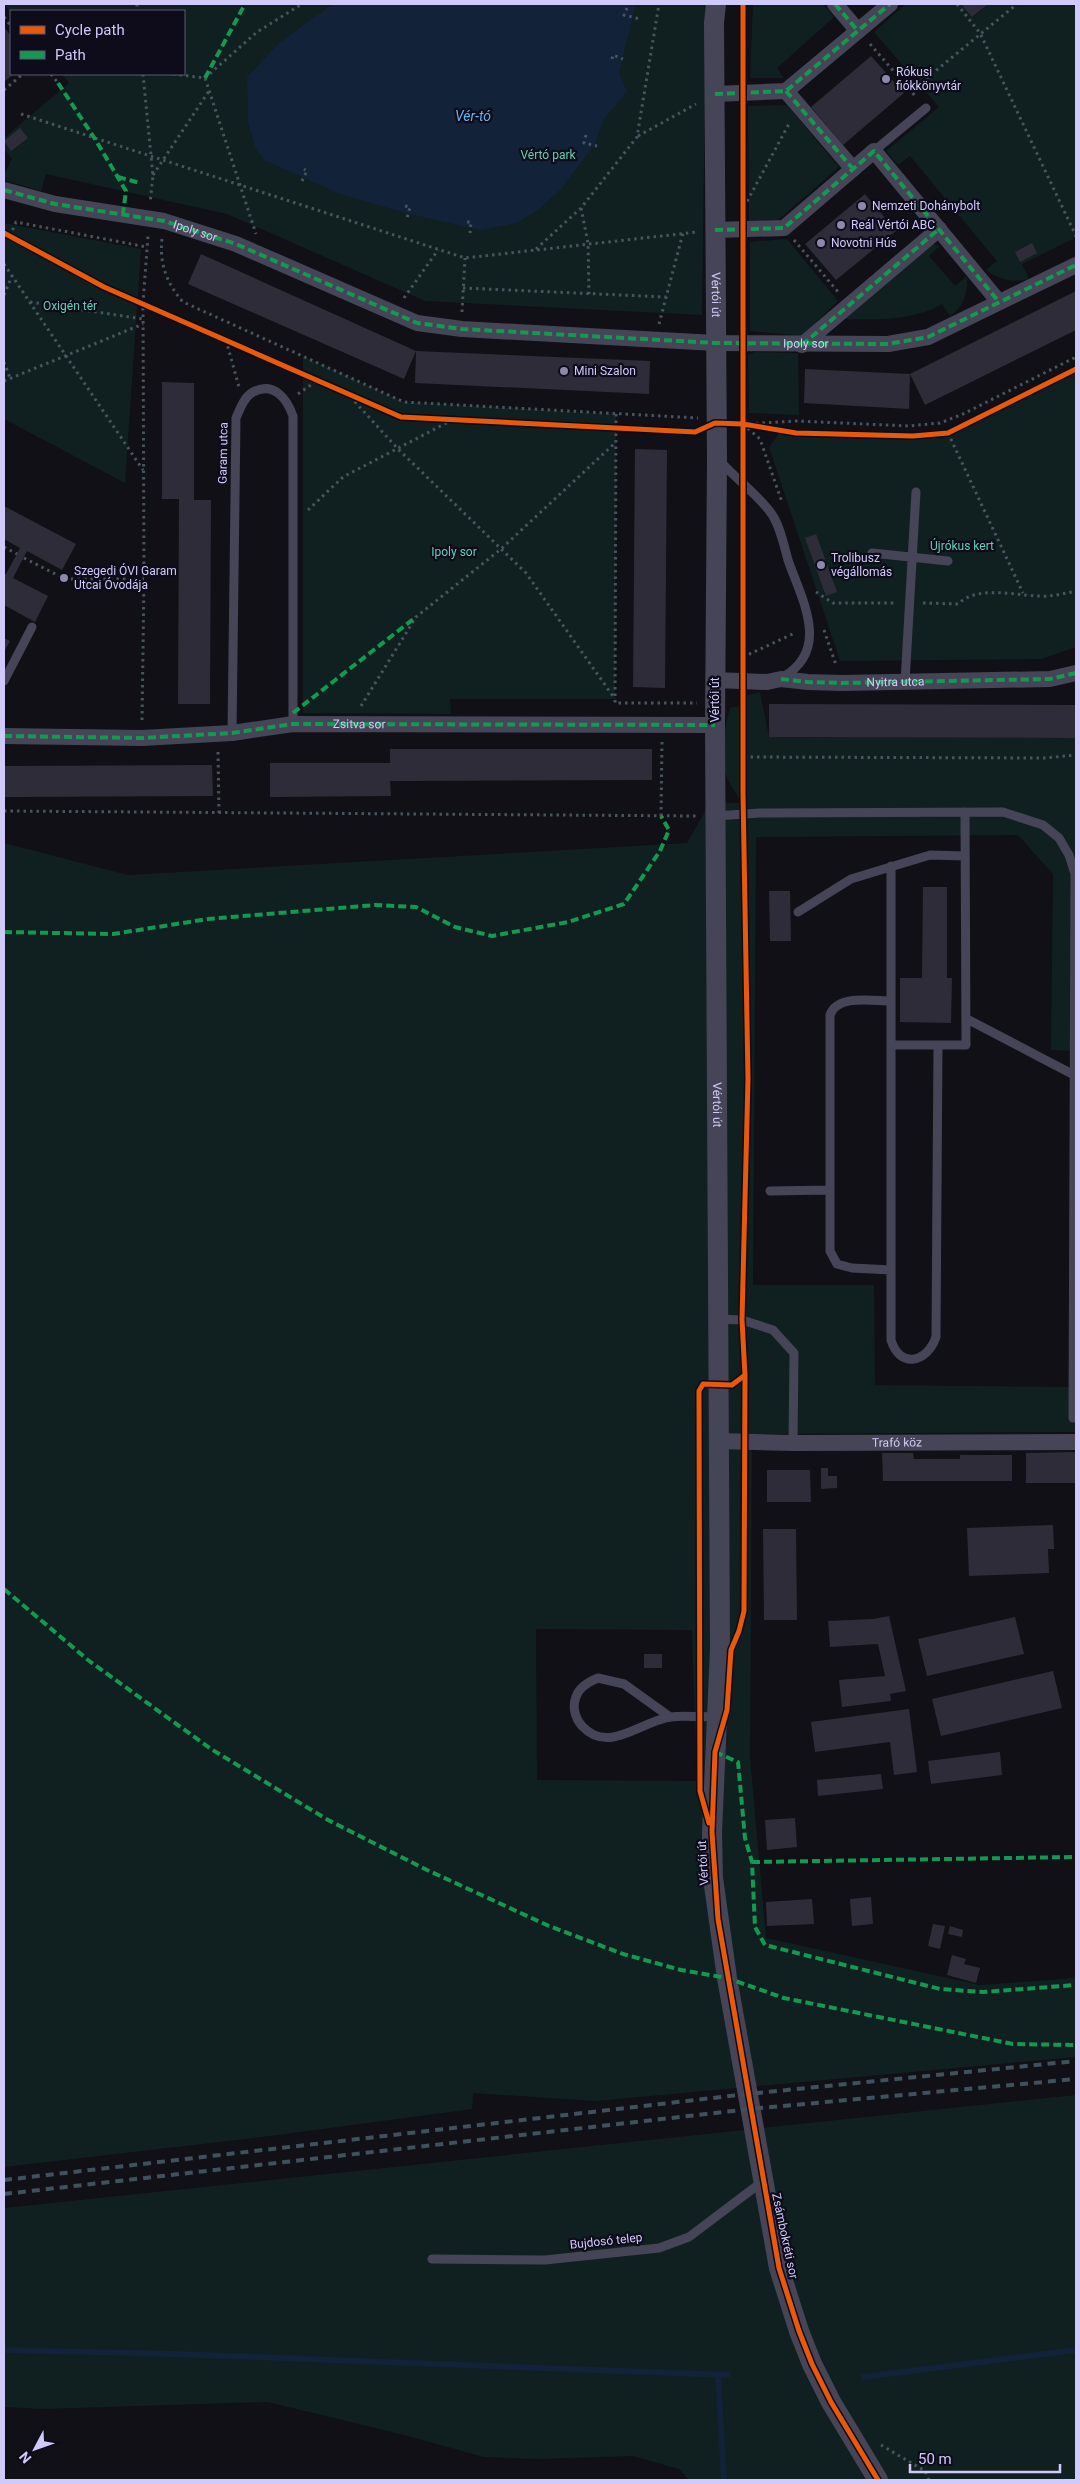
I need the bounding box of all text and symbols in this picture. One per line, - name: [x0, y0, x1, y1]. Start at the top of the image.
- legend: [10, 10, 185, 75]
- text: Cycle path: [55, 21, 125, 39]
- text: Path: [55, 46, 86, 64]
- place label: Rókusi fiókkönyvtár: [896, 65, 961, 93]
- marker: Rókusi fiókkönyvtár: [880, 73, 892, 85]
- water label: Vér-tó: [455, 108, 491, 124]
- park label: Vértó park: [520, 148, 576, 162]
- place label: Nemzeti Dohánybolt: [872, 199, 980, 213]
- marker: Nemzeti Dohánybolt: [856, 200, 868, 212]
- street label: Ipoly sor: [171, 217, 219, 245]
- place label: Reál Vértói ABC: [851, 218, 935, 232]
- marker: Reál Vértói ABC: [835, 219, 847, 231]
- place label: Novotni Hús: [831, 236, 897, 250]
- marker: Novotni Hús: [815, 237, 827, 249]
- street label: Vértói út: [709, 272, 723, 318]
- park label: Oxigén tér: [43, 299, 97, 313]
- street label: Ipoly sor: [783, 336, 829, 351]
- place label: Mini Szalon: [574, 364, 636, 378]
- marker: Mini Szalon: [558, 365, 570, 377]
- street label: Garam utca: [215, 422, 231, 484]
- park label: Újrókus kert: [930, 538, 994, 553]
- park label: Ipoly sor: [431, 545, 477, 559]
- place label: Trolibusz végállomás: [831, 551, 892, 579]
- marker: Trolibusz végállomás: [815, 559, 827, 571]
- place label: Szegedi ÓVI Garam Utcai Óvodája: [74, 563, 177, 592]
- marker: Szegedi ÓVI Garam Utcai Óvodája: [58, 572, 70, 584]
- street label: Nyitra utca: [866, 674, 925, 690]
- street label: Vértói út: [708, 677, 722, 723]
- street label: Zsitva sor: [333, 717, 386, 731]
- street label: Vértói út: [710, 1082, 724, 1128]
- street label: Trafó köz: [872, 1436, 922, 1450]
- street label: Vértói út: [695, 1840, 711, 1886]
- street label: Zsámbokréti sor: [769, 2192, 801, 2280]
- street label: Bujdosó telep: [569, 2230, 643, 2252]
- north arrow: [10, 2424, 60, 2474]
- scale bar: [910, 2442, 1060, 2474]
- text: N: [16, 2449, 34, 2467]
- text: 50 m: [918, 2450, 952, 2468]

